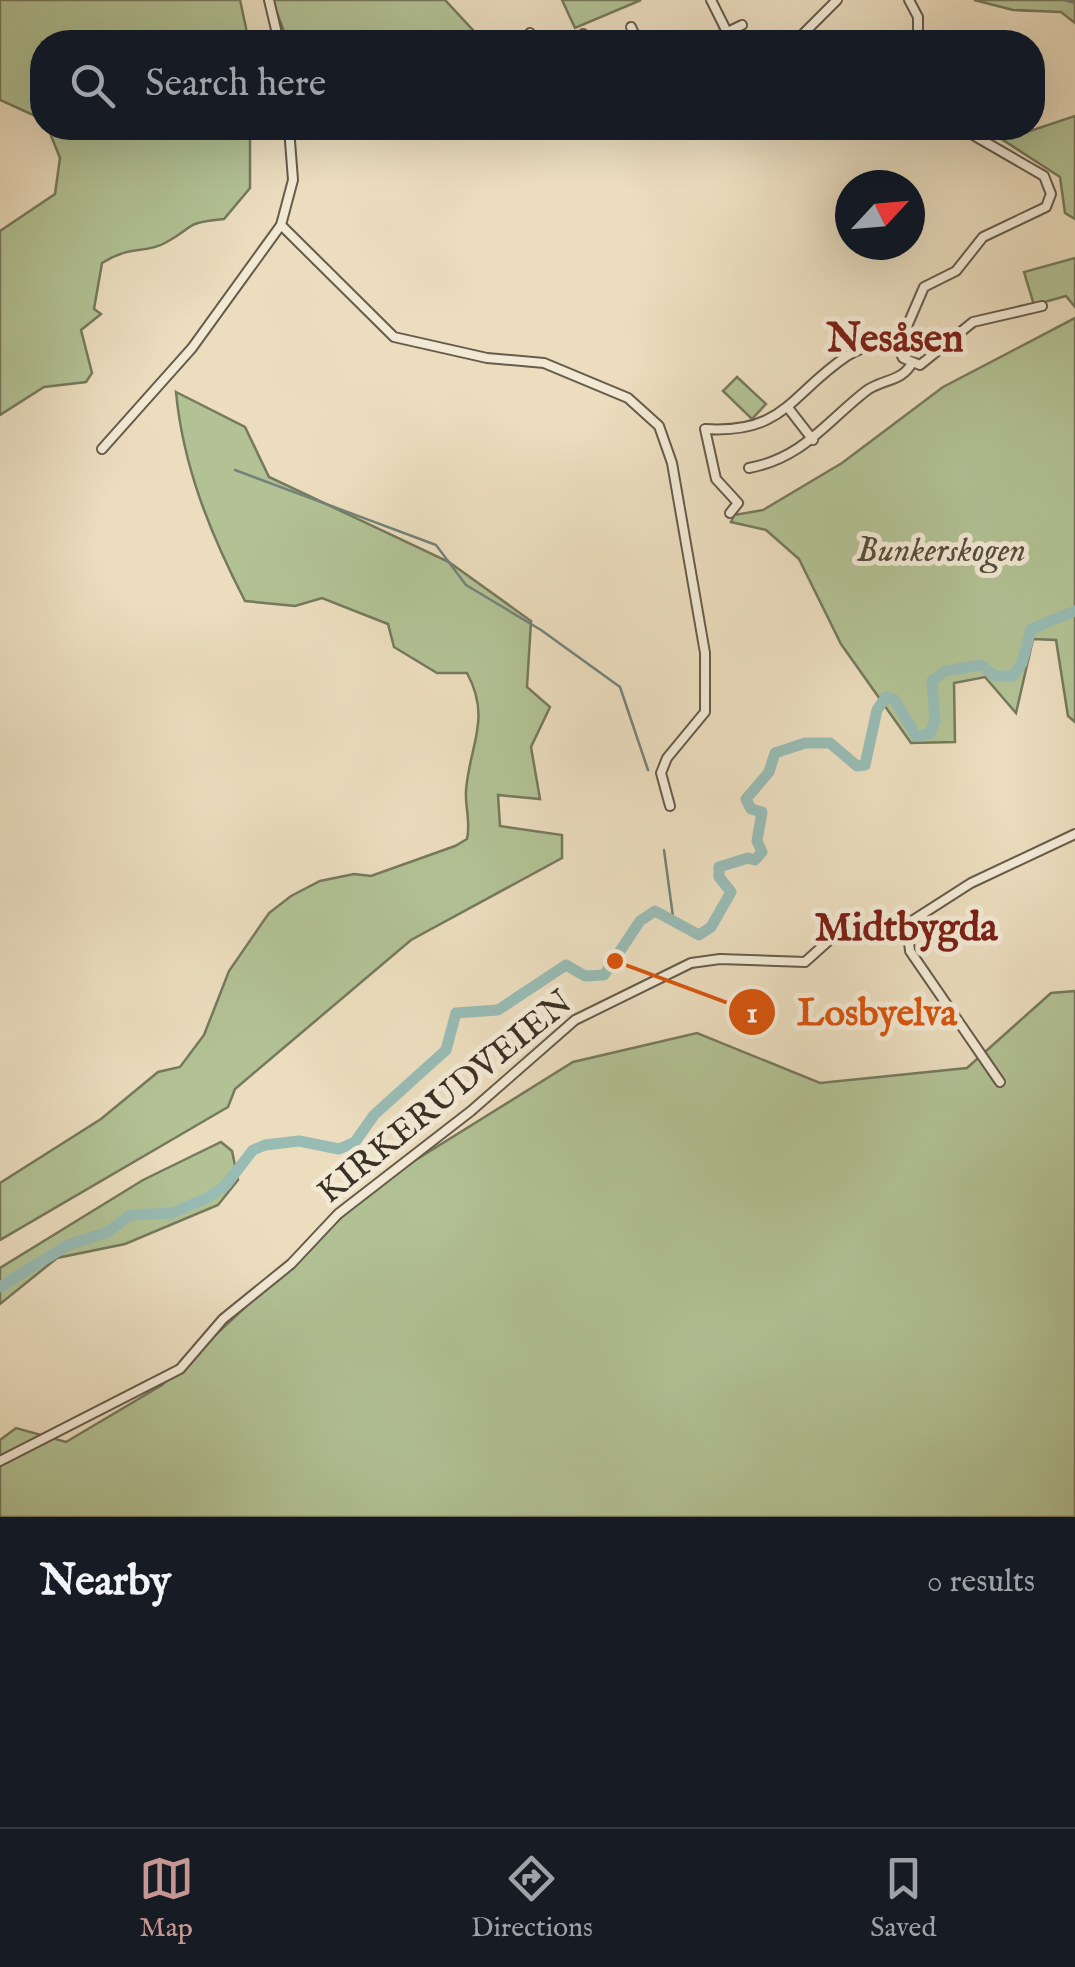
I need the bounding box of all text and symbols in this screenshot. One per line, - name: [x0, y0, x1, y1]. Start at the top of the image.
- search box: [30, 30, 1045, 140]
- icon: search: [65, 58, 120, 113]
- text: Search here: [145, 61, 326, 109]
- north arrow: [835, 170, 925, 260]
- district label: Nesåsen: [826, 315, 964, 366]
- park label: Bunkerskogen: [856, 529, 1026, 574]
- district label: Midtbygda: [814, 904, 998, 955]
- callout: Losbyelva: [727, 978, 977, 1046]
- street label: KIRKERUDVEIEN: [309, 981, 582, 1215]
- text: Losbyelva: [797, 991, 958, 1039]
- text: 1: [746, 995, 758, 1033]
- text: Nearby: [40, 1556, 171, 1609]
- text: 0 results: [927, 1562, 1035, 1603]
- tab: Map: [139, 1851, 194, 1946]
- tab: Directions: [471, 1851, 593, 1946]
- tab: Saved: [870, 1851, 936, 1946]

